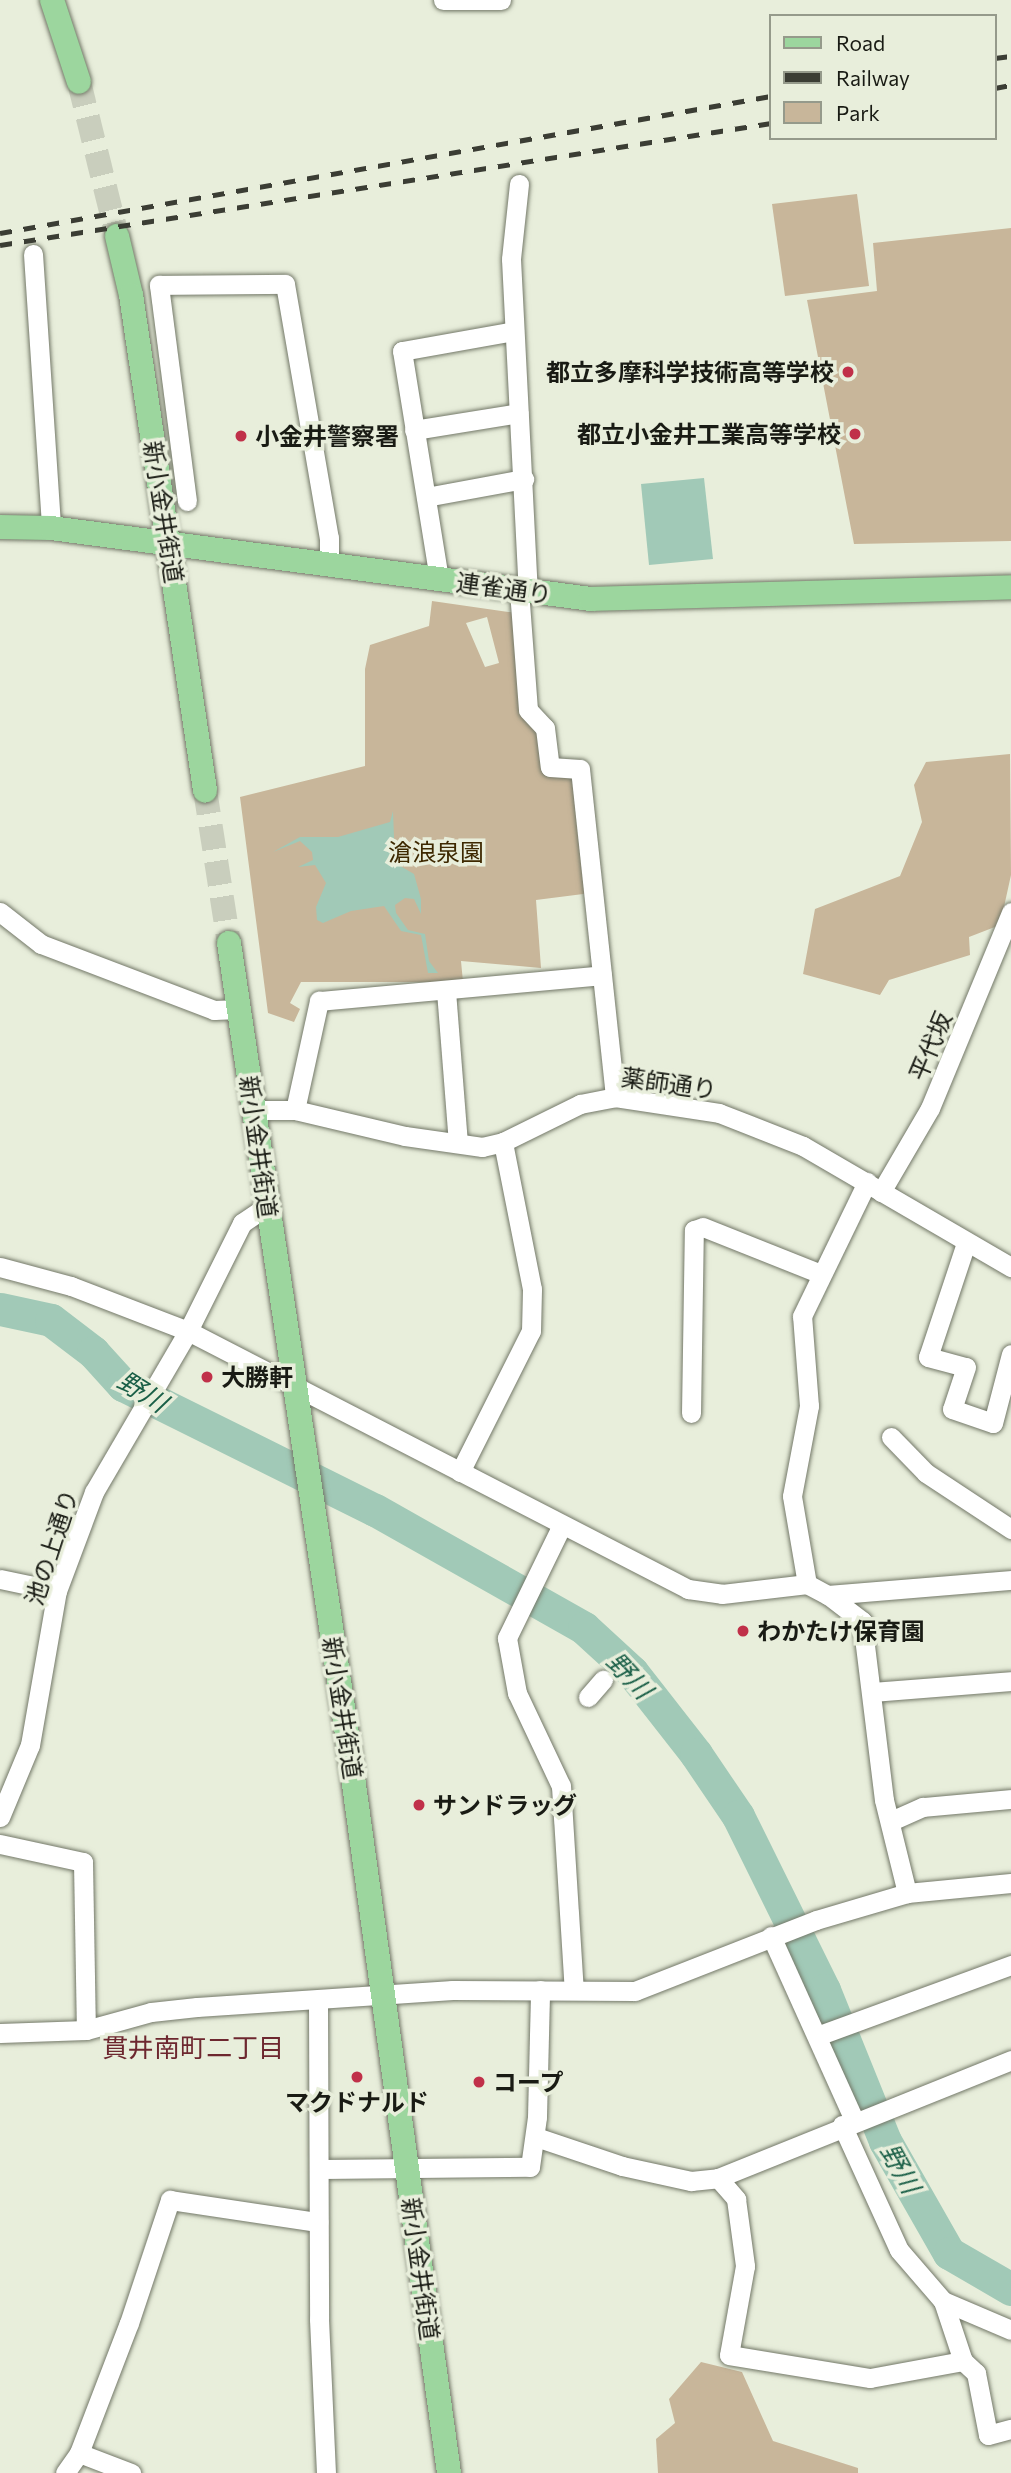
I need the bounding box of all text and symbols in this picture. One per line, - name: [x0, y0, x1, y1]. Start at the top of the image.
- legend: [769, 14, 997, 140]
- text: Road: [836, 30, 885, 55]
- text: Railway: [836, 65, 910, 90]
- text: Park: [836, 100, 880, 125]
- place label: 都立多摩科学技術高等学校: [546, 358, 834, 386]
- marker: 都立多摩科学技術高等学校: [840, 364, 856, 380]
- place label: 都立小金井工業高等学校: [577, 420, 841, 448]
- place label: 小金井警察署: [255, 422, 399, 450]
- marker: 都立小金井工業高等学校: [847, 426, 863, 442]
- marker: 小金井警察署: [233, 428, 249, 444]
- street label: 新小金井街道: [139, 439, 189, 585]
- street label: 連雀通り: [454, 567, 554, 609]
- park label: 滄浪泉園: [388, 838, 484, 866]
- street label: 平代坂: [903, 1007, 957, 1085]
- street label: 薬師通り: [619, 1062, 719, 1104]
- street label: 新小金井街道: [235, 1074, 283, 1220]
- place label: 大勝軒: [221, 1363, 293, 1391]
- water label: 野川: [113, 1364, 173, 1418]
- marker: 大勝軒: [199, 1369, 215, 1385]
- street label: 池の上通り: [19, 1485, 83, 1609]
- place label: わかたけ保育園: [757, 1617, 925, 1645]
- marker: わかたけ保育園: [735, 1623, 751, 1639]
- street label: 新小金井街道: [318, 1635, 368, 1781]
- water label: 野川: [601, 1645, 659, 1705]
- place label: サンドラッグ: [433, 1791, 577, 1819]
- marker: サンドラッグ: [411, 1797, 427, 1813]
- district label: 貫井南町二丁目: [102, 2031, 284, 2063]
- place label: コープ: [493, 2068, 565, 2096]
- marker: マクドナルド: [349, 2069, 365, 2085]
- marker: コープ: [471, 2074, 487, 2090]
- place label: マクドナルド: [285, 2088, 429, 2116]
- water label: 野川: [875, 2138, 927, 2198]
- street label: 新小金井街道: [397, 2196, 445, 2342]

